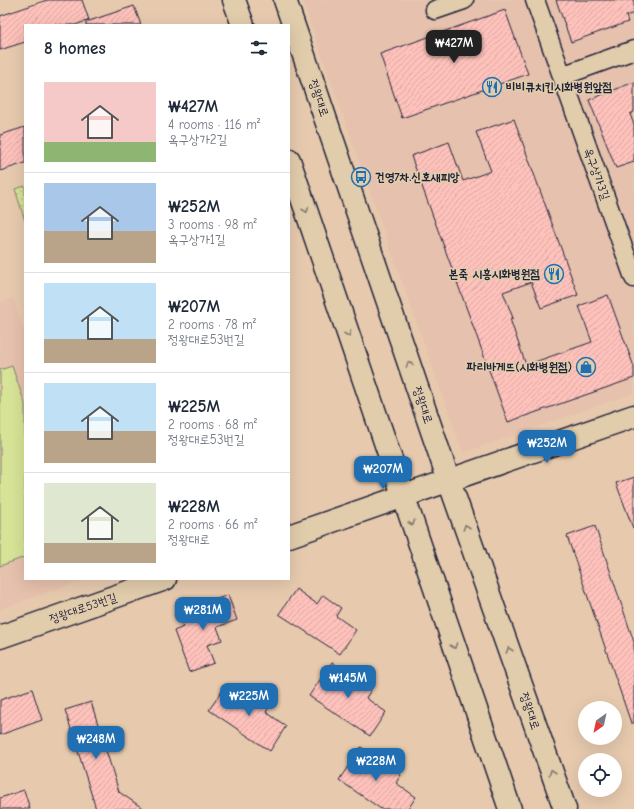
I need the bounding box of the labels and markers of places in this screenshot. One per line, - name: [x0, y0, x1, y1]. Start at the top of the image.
- pin: ₩427M: [426, 30, 482, 64]
- restaurant icon: 비비큐치킨시화병원앞점: [481, 76, 503, 98]
- place label: 비비큐치킨시화병원앞점: [506, 80, 613, 94]
- bus stop icon: 건영7차.신호새피앙: [350, 166, 372, 188]
- place label: 건영7차.신호새피앙: [375, 170, 460, 184]
- restaurant icon: 본죽 시흥시화병원점: [543, 263, 565, 285]
- place label: 본죽 시흥시화병원점: [449, 267, 540, 281]
- shop icon: 파리바게뜨(시화병원점): [575, 356, 597, 378]
- place label: 파리바게뜨(시화병원점): [466, 360, 572, 374]
- pin: ₩252M: [519, 430, 575, 464]
- pin: ₩207M: [355, 456, 411, 490]
- pin: ₩281M: [175, 597, 231, 631]
- pin: ₩145M: [320, 665, 376, 699]
- pin: ₩225M: [221, 683, 277, 717]
- pin: ₩248M: [68, 726, 124, 760]
- pin: ₩228M: [348, 748, 404, 782]

